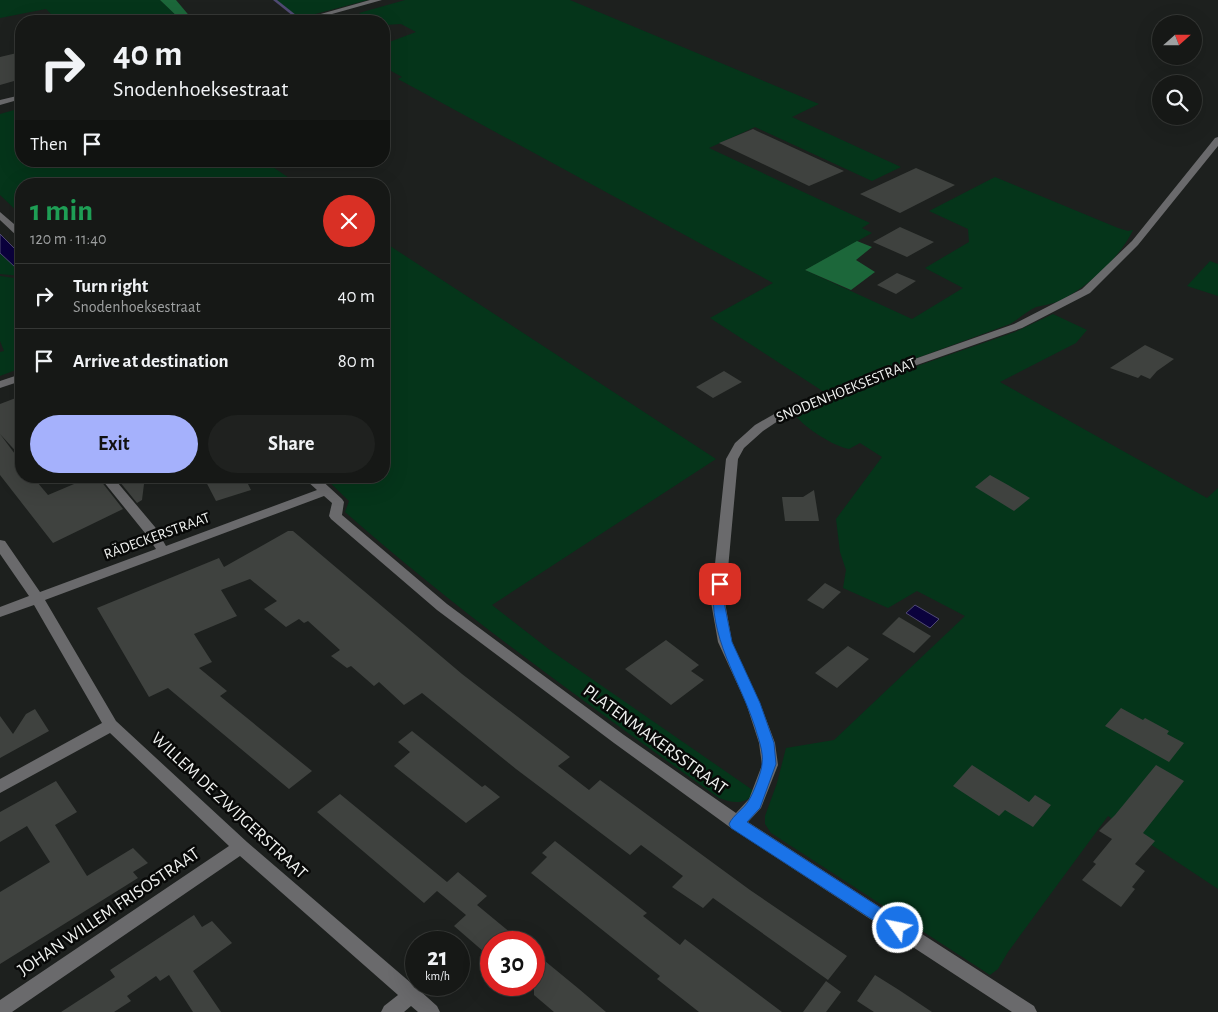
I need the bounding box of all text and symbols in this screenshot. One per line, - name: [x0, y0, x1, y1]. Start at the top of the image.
- north arrow: [1152, 15, 1202, 65]
- map controls: [1152, 15, 1202, 125]
- icon: right: [30, 35, 95, 100]
- text: 40 m: [113, 37, 182, 72]
- button: search: [1152, 75, 1202, 125]
- text: Snodenhoeksestraat: [113, 78, 288, 100]
- icon: arrive: [78, 130, 106, 158]
- text: Then: [30, 135, 68, 154]
- button: close: [323, 195, 375, 247]
- text: 1 min: [30, 196, 93, 226]
- text: 120 m · 11:40: [30, 231, 106, 247]
- text: Turn right: [73, 277, 148, 296]
- icon: right: [30, 282, 58, 310]
- text: 40 m: [337, 287, 375, 306]
- text: Snodenhoeksestraat: [73, 299, 201, 315]
- icon: arrive: [30, 347, 58, 375]
- text: Arrive at destination: [73, 352, 229, 371]
- text: 80 m: [338, 352, 375, 371]
- street label: SNODENHOEKSESTRAAT: [774, 355, 919, 425]
- button: Exit: [30, 415, 198, 473]
- button: Share: [208, 415, 375, 473]
- street label: RÄDECKERSTRAAT: [102, 509, 213, 562]
- pin: [699, 563, 741, 605]
- icon: arrive: [706, 570, 734, 598]
- street label: PLATENMAKERSSTRAAT: [580, 682, 731, 798]
- street label: WILLEM DE ZWIJGERSTRAAT: [148, 729, 311, 883]
- street label: JOHAN WILLEM FRISOSTRAAT: [15, 844, 203, 979]
- position arrow: [871, 901, 923, 953]
- speed limit sign: 30: [480, 931, 545, 996]
- text: 21: [427, 945, 448, 970]
- text: km/h: [425, 970, 450, 982]

